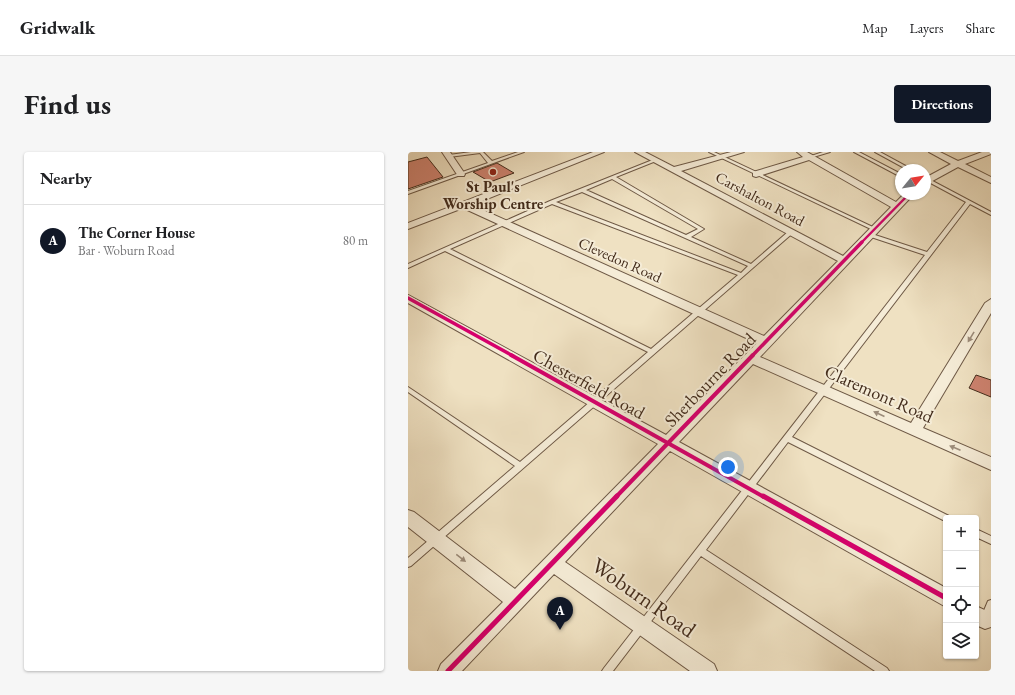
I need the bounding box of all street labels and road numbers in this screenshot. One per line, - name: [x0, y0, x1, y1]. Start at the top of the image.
- street label: Carshalton Road: [712, 167, 808, 230]
- street label: Clevedon Road: [576, 233, 665, 287]
- street label: Sherbourne Road: [659, 327, 761, 432]
- street label: Chesterfield Road: [529, 343, 650, 424]
- street label: Claremont Road: [821, 359, 938, 428]
- street label: Woburn Road: [586, 551, 702, 645]

